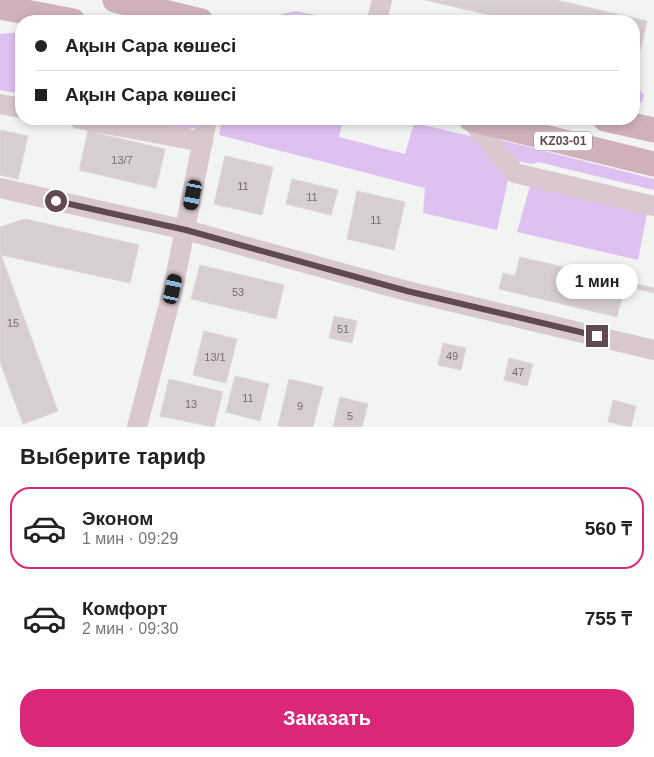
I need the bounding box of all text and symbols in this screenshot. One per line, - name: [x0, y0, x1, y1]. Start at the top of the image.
- text: Ақын Сара көшесі: [65, 35, 236, 56]
- text: Ақын Сара көшесі: [65, 84, 236, 105]
- road number: KZ03-01: [534, 132, 592, 150]
- house number: 13/7: [111, 154, 133, 166]
- car: [182, 179, 203, 211]
- house number: 11: [237, 180, 249, 192]
- route start: [45, 190, 67, 212]
- house number: 11: [306, 191, 318, 203]
- house number: 11: [370, 214, 382, 226]
- callout: 1 мин: [556, 264, 638, 298]
- car: [162, 273, 183, 305]
- text: 1 мин: [575, 273, 619, 290]
- house number: 53: [232, 286, 244, 298]
- house number: 15: [7, 317, 19, 329]
- house number: 51: [337, 323, 349, 335]
- route end: [586, 325, 608, 347]
- house number: 49: [446, 350, 458, 362]
- house number: 13/1: [204, 351, 226, 363]
- house number: 47: [512, 366, 524, 378]
- house number: 11: [242, 392, 254, 404]
- house number: 13: [185, 398, 197, 410]
- house number: 9: [297, 400, 303, 412]
- house number: 5: [347, 410, 353, 422]
- text: Выберите тариф: [20, 444, 206, 469]
- icon: car: [22, 506, 67, 551]
- text: Эконом: [82, 508, 153, 529]
- text: 560 ₸: [585, 518, 632, 539]
- text: 1 мин · 09:29: [82, 530, 178, 547]
- icon: car: [22, 596, 67, 641]
- text: Комфорт: [82, 598, 167, 619]
- text: 755 ₸: [585, 608, 632, 629]
- text: 2 мин · 09:30: [82, 620, 178, 637]
- button: Заказать: [20, 689, 634, 747]

